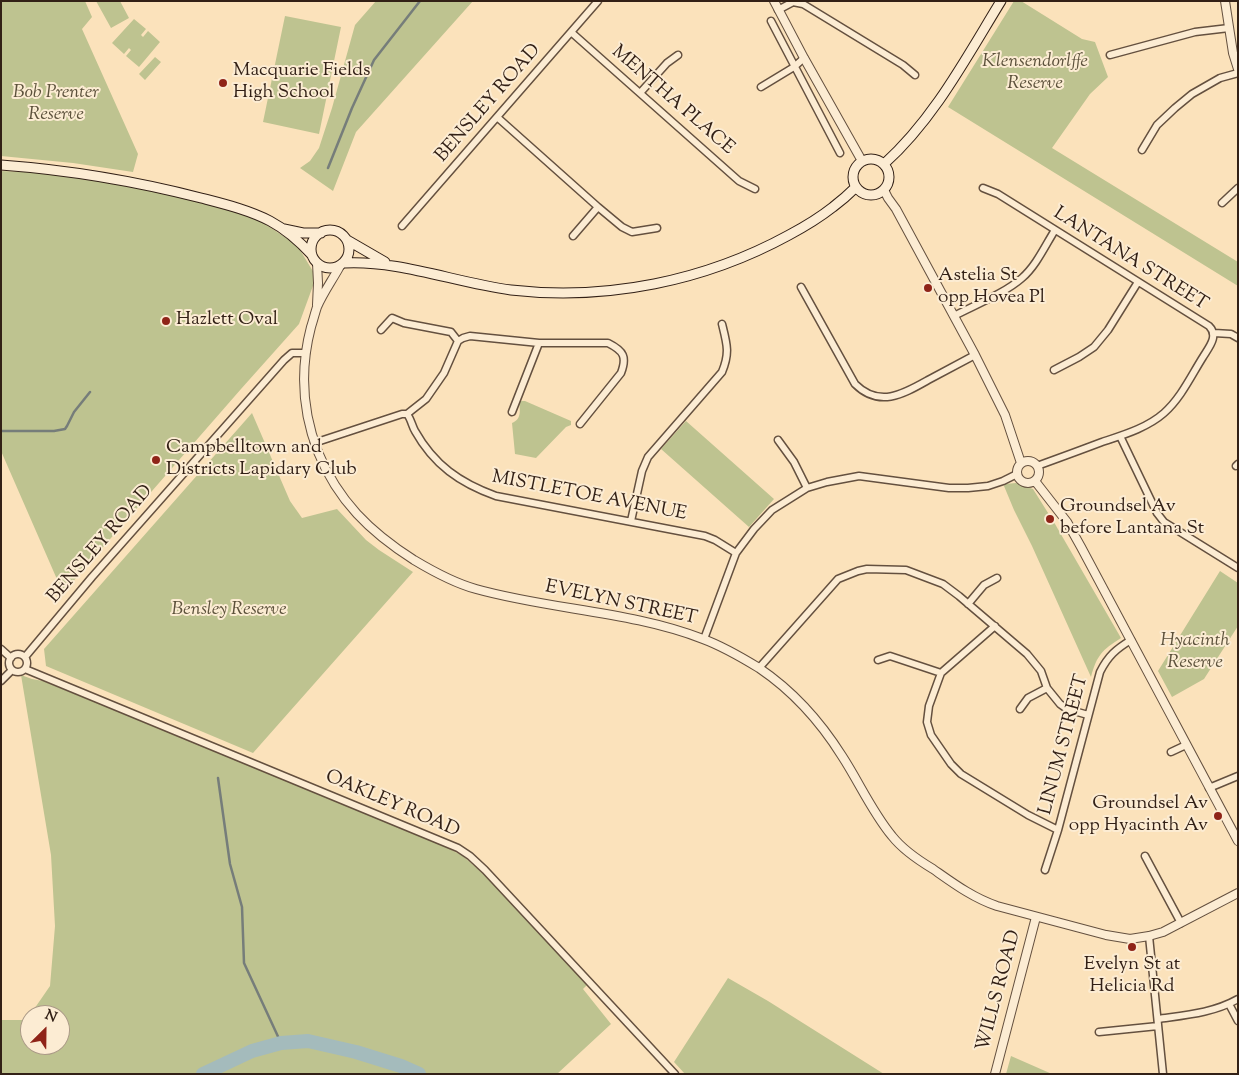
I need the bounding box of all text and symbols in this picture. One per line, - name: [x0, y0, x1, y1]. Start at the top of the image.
- street label: BENSLEY ROAD: [431, 40, 547, 168]
- street label: MENTHA PLACE: [606, 41, 738, 161]
- park label: Klensendorlffe Reserve: [982, 52, 1088, 96]
- place label: Macquarie Fields High School: [233, 61, 370, 105]
- marker: Macquarie Fields High School: [217, 77, 229, 89]
- park label: Bob Prenter Reserve: [13, 83, 99, 127]
- street label: LANTANA STREET: [1048, 203, 1212, 317]
- place label: Astelia St opp Hovea Pl: [938, 266, 1045, 310]
- marker: Astelia St opp Hovea Pl: [922, 282, 934, 294]
- place label: Hazlett Oval: [176, 310, 278, 332]
- marker: Hazlett Oval: [160, 315, 172, 327]
- place label: Campbelltown and Districts Lapidary Club: [166, 438, 357, 482]
- marker: Campbelltown and Districts Lapidary Club: [150, 454, 162, 466]
- street label: MISTLETOE AVENUE: [490, 467, 688, 527]
- street label: BENSLEY ROAD: [43, 481, 159, 609]
- place label: Groundsel Av before Lantana St: [1060, 497, 1204, 541]
- marker: Groundsel Av before Lantana St: [1044, 513, 1056, 525]
- street label: EVELYN STREET: [543, 577, 699, 631]
- park label: Bensley Reserve: [171, 600, 287, 622]
- park label: Hyacinth Reserve: [1160, 631, 1230, 675]
- street label: LINUM STREET: [1035, 672, 1095, 818]
- street label: OAKLEY ROAD: [321, 766, 463, 844]
- place label: Groundsel Av opp Hyacinth Av: [1069, 794, 1208, 838]
- marker: Groundsel Av opp Hyacinth Av: [1212, 810, 1224, 822]
- street label: WILLS ROAD: [973, 928, 1027, 1054]
- marker: Evelyn St at Helicia Rd: [1126, 941, 1138, 953]
- place label: Evelyn St at Helicia Rd: [1084, 955, 1180, 999]
- north arrow: [20, 1005, 70, 1055]
- text: N: [41, 1006, 60, 1029]

